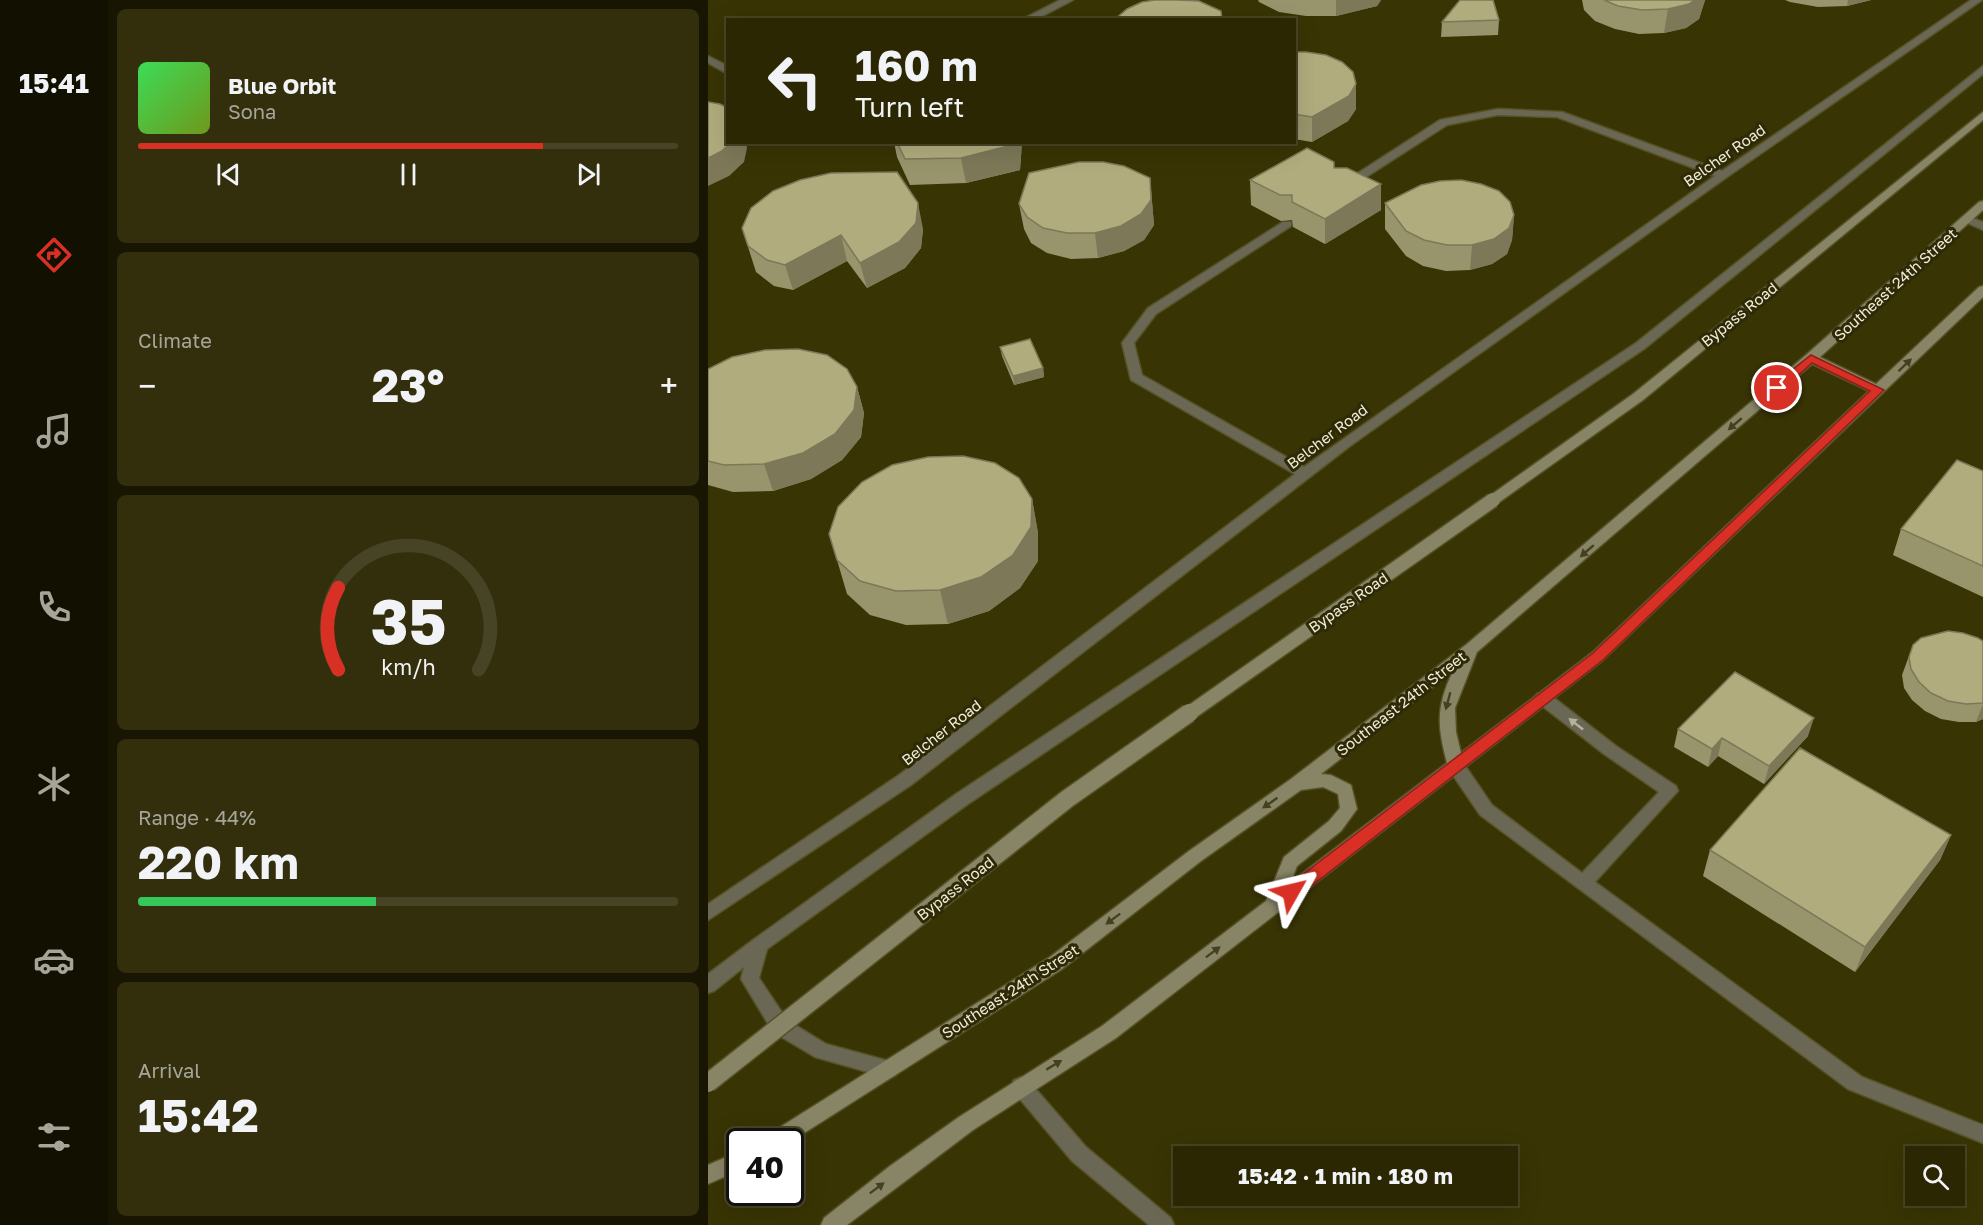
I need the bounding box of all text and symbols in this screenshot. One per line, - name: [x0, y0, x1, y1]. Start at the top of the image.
- text: 160 m: [855, 40, 978, 90]
- icon: left: [756, 42, 834, 120]
- text: 15:41: [19, 67, 89, 99]
- text: Blue Orbit: [228, 72, 336, 99]
- text: Turn left: [855, 91, 964, 123]
- text: Sona: [228, 99, 276, 123]
- street label: Belcher Road: [1680, 120, 1768, 190]
- icon: previous: [212, 158, 245, 191]
- icon: pause: [392, 158, 425, 191]
- icon: next: [572, 158, 605, 191]
- street label: Southeast 24th Street: [1830, 224, 1960, 344]
- icon: directions: [33, 234, 75, 276]
- street label: Bypass Road: [1697, 278, 1781, 350]
- text: Climate: [138, 328, 212, 352]
- text: 23°: [372, 358, 444, 412]
- one-way arrow: [1897, 358, 1912, 372]
- pin: [1751, 362, 1802, 413]
- text: −: [138, 366, 156, 405]
- text: +: [660, 366, 678, 405]
- icon: arrive: [1760, 371, 1793, 404]
- street label: Belcher Road: [1283, 400, 1371, 472]
- icon: music: [33, 410, 75, 452]
- one-way arrow: [1728, 417, 1743, 430]
- one-way arrow: [1580, 544, 1595, 557]
- street label: Bypass Road: [1305, 568, 1391, 636]
- text: 35: [370, 583, 446, 658]
- icon: phone: [33, 586, 75, 628]
- street label: Southeast 24th Street: [1333, 647, 1469, 759]
- text: km/h: [381, 654, 435, 680]
- one-way arrow: [1443, 692, 1453, 710]
- street label: Belcher Road: [898, 695, 984, 769]
- one-way arrow: [1569, 719, 1584, 731]
- icon: climate: [33, 763, 75, 805]
- one-way arrow: [1262, 797, 1278, 809]
- text: Range · 44%: [138, 805, 256, 829]
- text: 220 km: [138, 835, 299, 889]
- street label: Bypass Road: [913, 852, 997, 924]
- position arrow: [1259, 860, 1323, 924]
- one-way arrow: [1106, 913, 1122, 925]
- icon: car: [33, 939, 75, 981]
- street label: Southeast 24th Street: [938, 940, 1082, 1042]
- one-way arrow: [1205, 947, 1220, 959]
- text: Arrival: [138, 1058, 201, 1082]
- one-way arrow: [1046, 1060, 1062, 1071]
- text: 15:42: [138, 1088, 259, 1142]
- icon: filters: [33, 1116, 75, 1158]
- speed limit sign: 40: [726, 1128, 804, 1206]
- map controls: [1905, 1146, 1965, 1206]
- button: search: [1905, 1146, 1965, 1206]
- text: 15:42 · 1 min · 180 m: [1238, 1162, 1453, 1189]
- one-way arrow: [869, 1183, 884, 1195]

